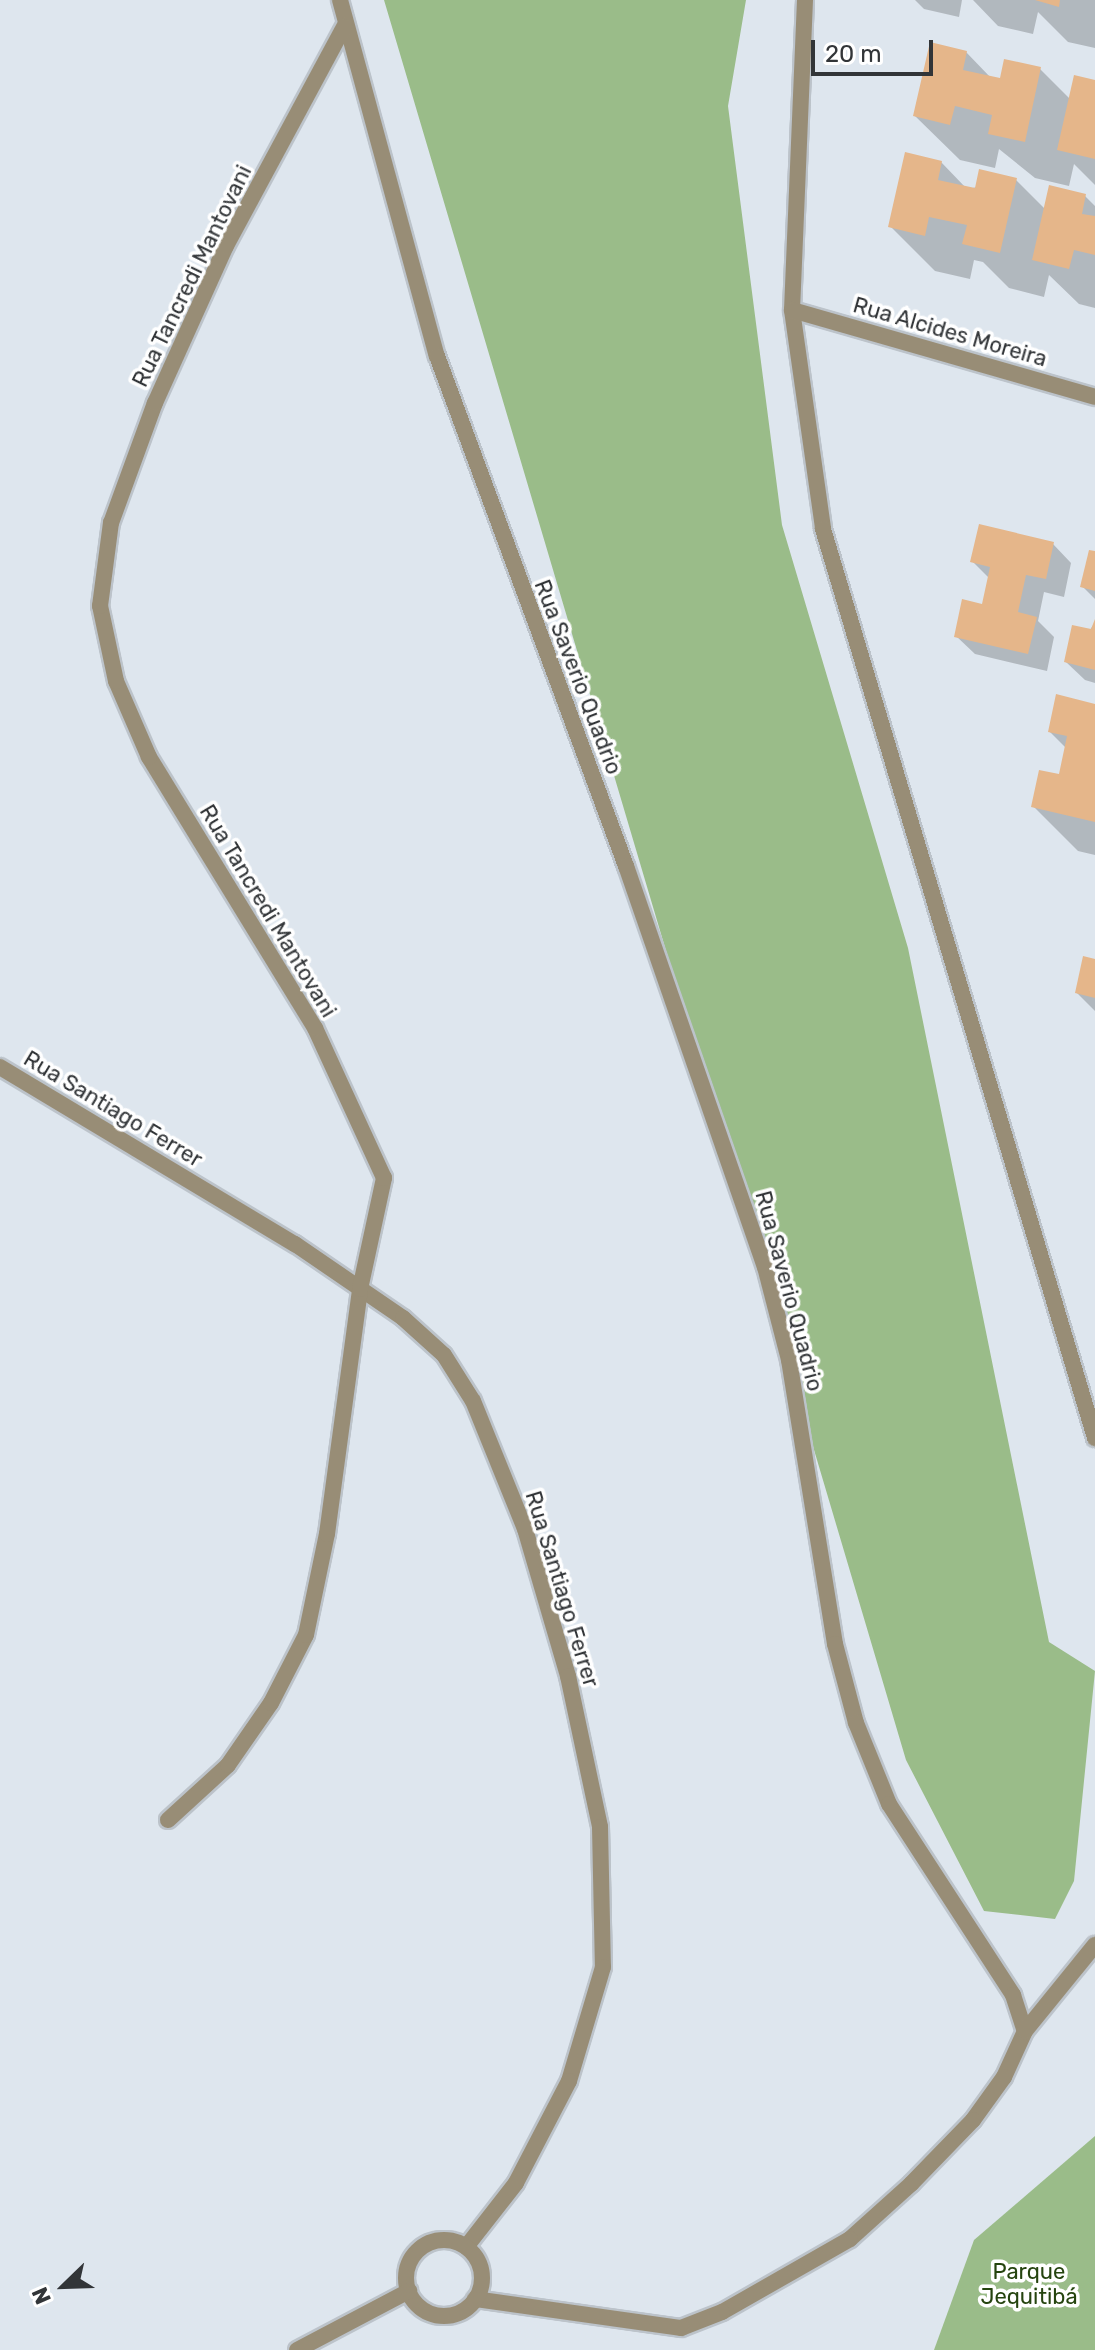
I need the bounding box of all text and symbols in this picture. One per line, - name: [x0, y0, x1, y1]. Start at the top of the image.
- scale bar: [815, 24, 937, 74]
- text: 20 m: [825, 40, 882, 68]
- street label: Rua Tancredi Mantovani: [127, 161, 257, 391]
- street label: Rua Alcides Moreira: [850, 292, 1050, 372]
- street label: Rua Saverio Quadrio: [529, 576, 627, 778]
- street label: Rua Tancredi Mantovani: [194, 800, 342, 1022]
- street label: Rua Santiago Ferrer: [19, 1045, 207, 1173]
- street label: Rua Saverio Quadrio: [750, 1188, 828, 1394]
- street label: Rua Santiago Ferrer: [520, 1488, 604, 1690]
- north arrow: [24, 2246, 104, 2326]
- park label: Parque Jequitibá: [980, 2258, 1078, 2310]
- text: N: [26, 2283, 57, 2308]

